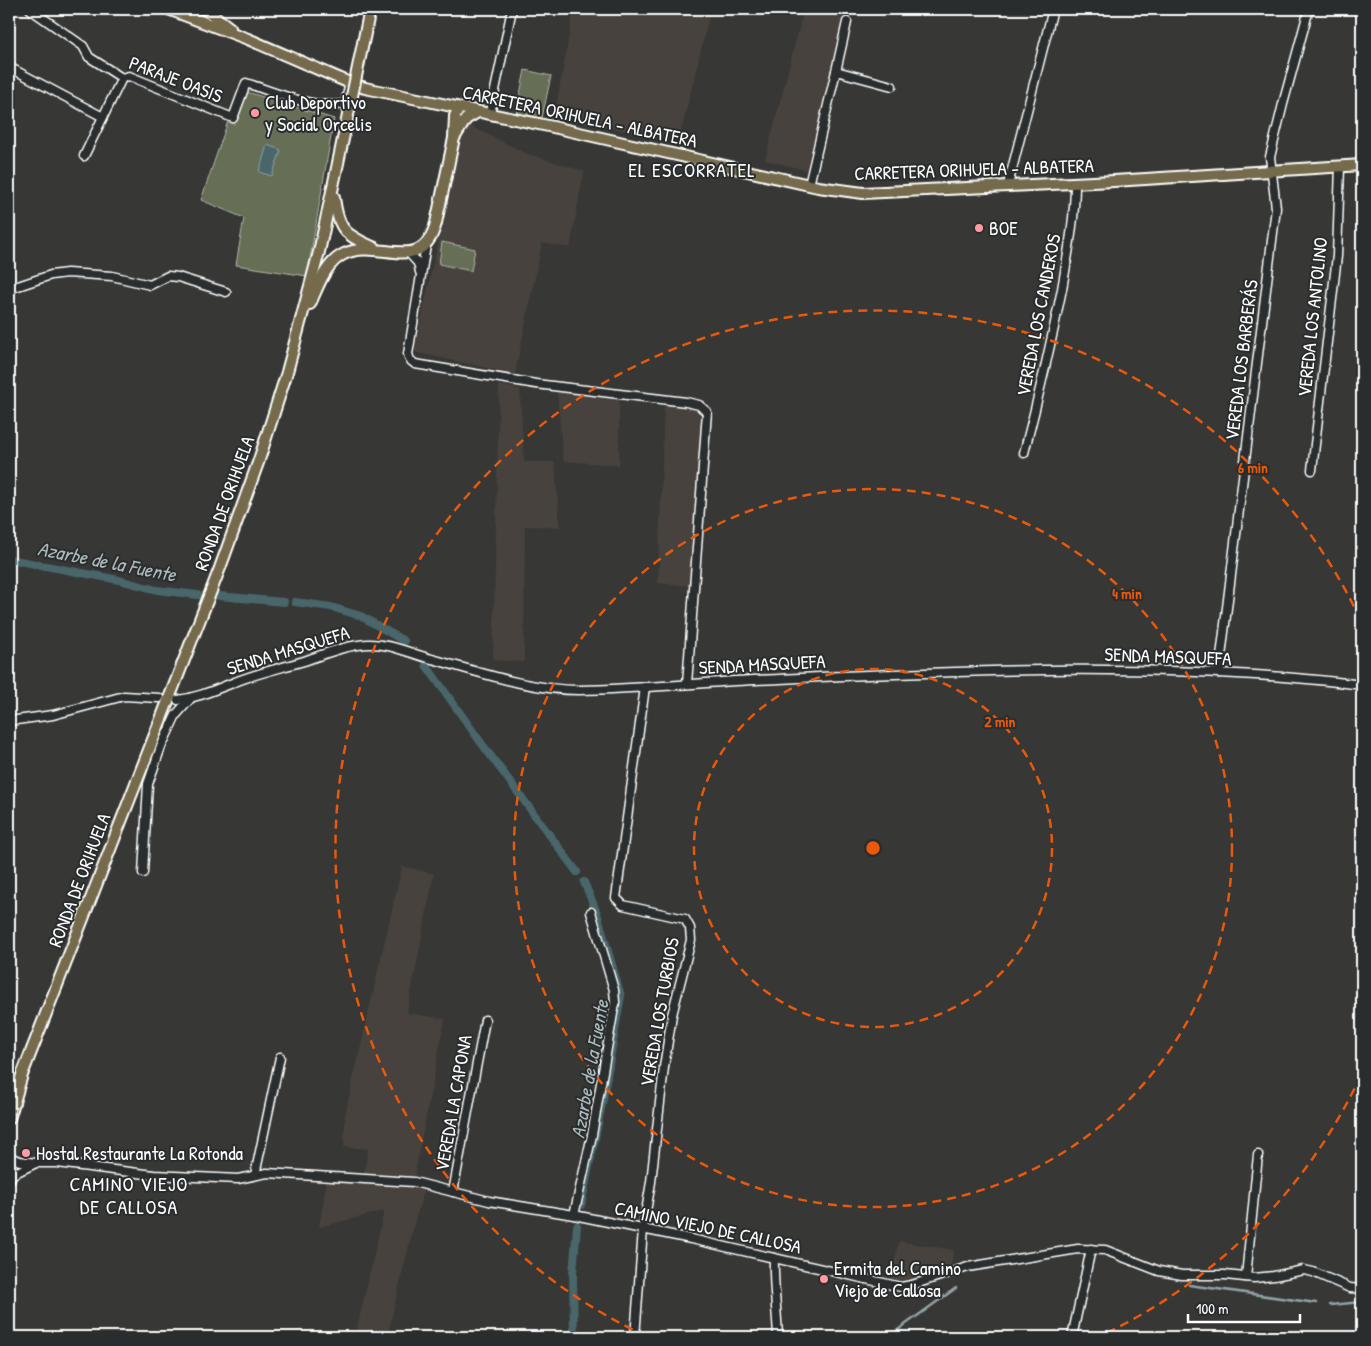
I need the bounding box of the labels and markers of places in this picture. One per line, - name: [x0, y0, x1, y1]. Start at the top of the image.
- place label: Club Deportivo y Social Orcelis: [265, 89, 372, 137]
- marker: Club Deportivo y Social Orcelis: [249, 107, 261, 119]
- place label: BOE: [989, 215, 1018, 241]
- marker: BOE: [973, 222, 985, 234]
- centre of rings: [864, 839, 882, 857]
- place label: Hostal Restaurante La Rotonda: [36, 1140, 244, 1166]
- marker: Hostal Restaurante La Rotonda: [20, 1147, 32, 1159]
- place label: Ermita del Camino Viejo de Callosa: [834, 1255, 961, 1303]
- marker: Ermita del Camino Viejo de Callosa: [818, 1273, 830, 1285]

